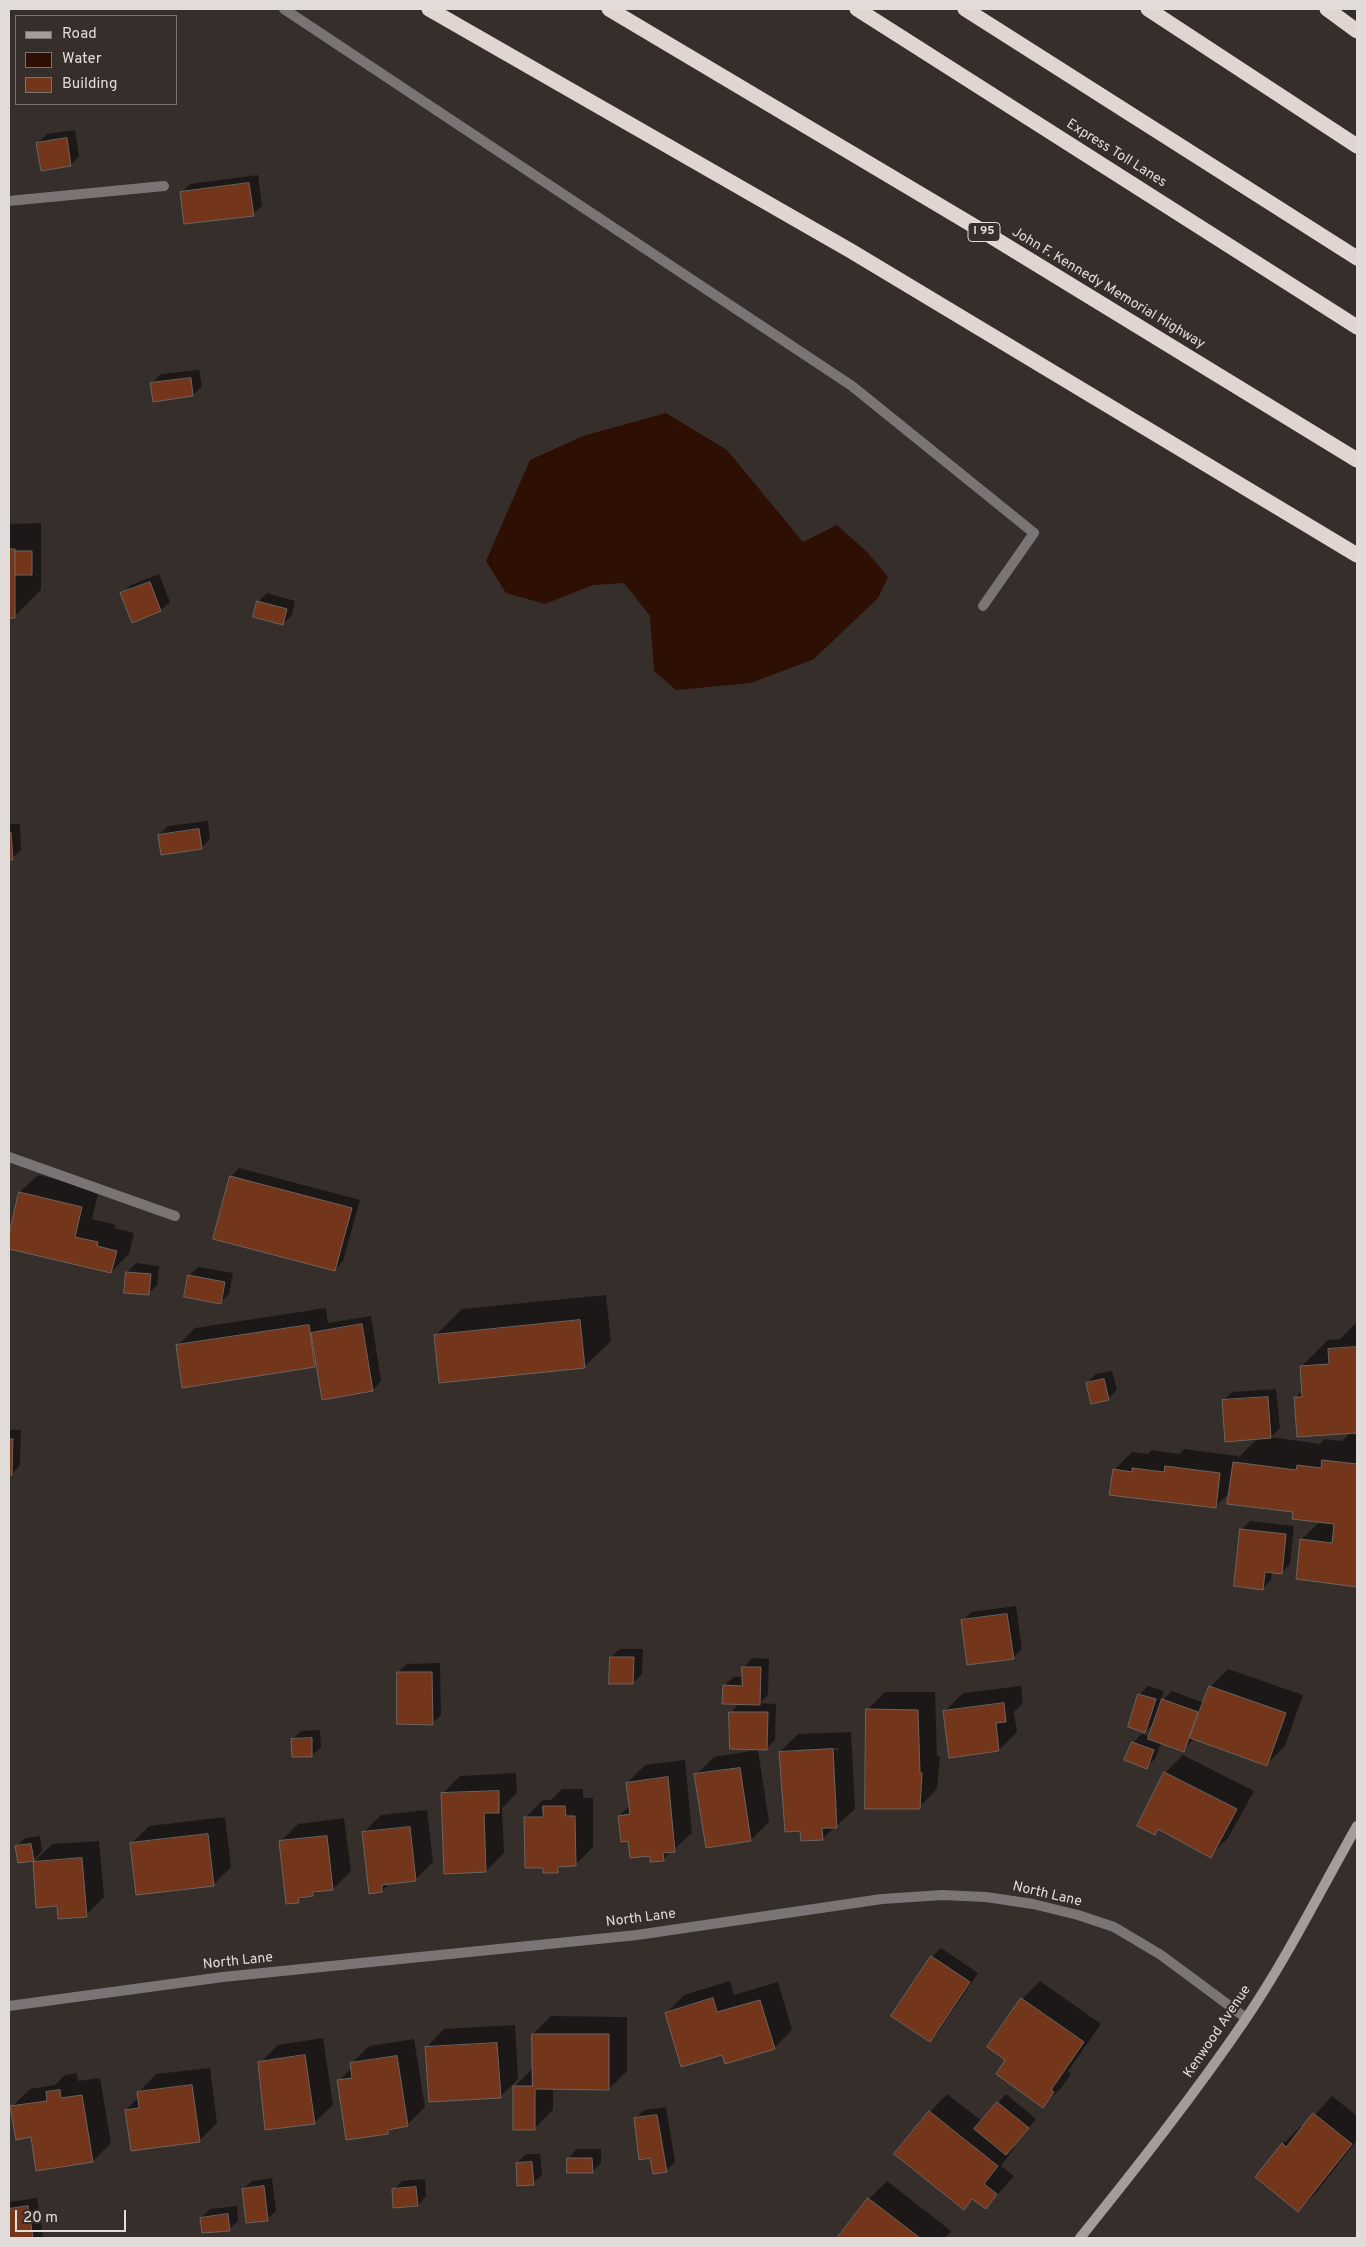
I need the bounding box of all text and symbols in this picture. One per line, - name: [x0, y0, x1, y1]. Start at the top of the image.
- legend: [15, 15, 178, 105]
- text: Road: [62, 25, 97, 44]
- text: Water: [62, 50, 101, 69]
- text: Building: [62, 75, 117, 94]
- street label: Express Toll Lanes: [1063, 116, 1169, 192]
- road number: I 95: [968, 222, 1000, 242]
- street label: John F. Kennedy Memorial Highway: [1008, 225, 1208, 353]
- street label: North Lane: [1011, 1879, 1083, 1911]
- street label: North Lane: [605, 1906, 677, 1932]
- street label: North Lane: [202, 1950, 274, 1974]
- street label: Kenwood Avenue: [1181, 1982, 1255, 2082]
- scale bar: [18, 2200, 129, 2232]
- text: 20 m: [23, 2209, 58, 2228]

